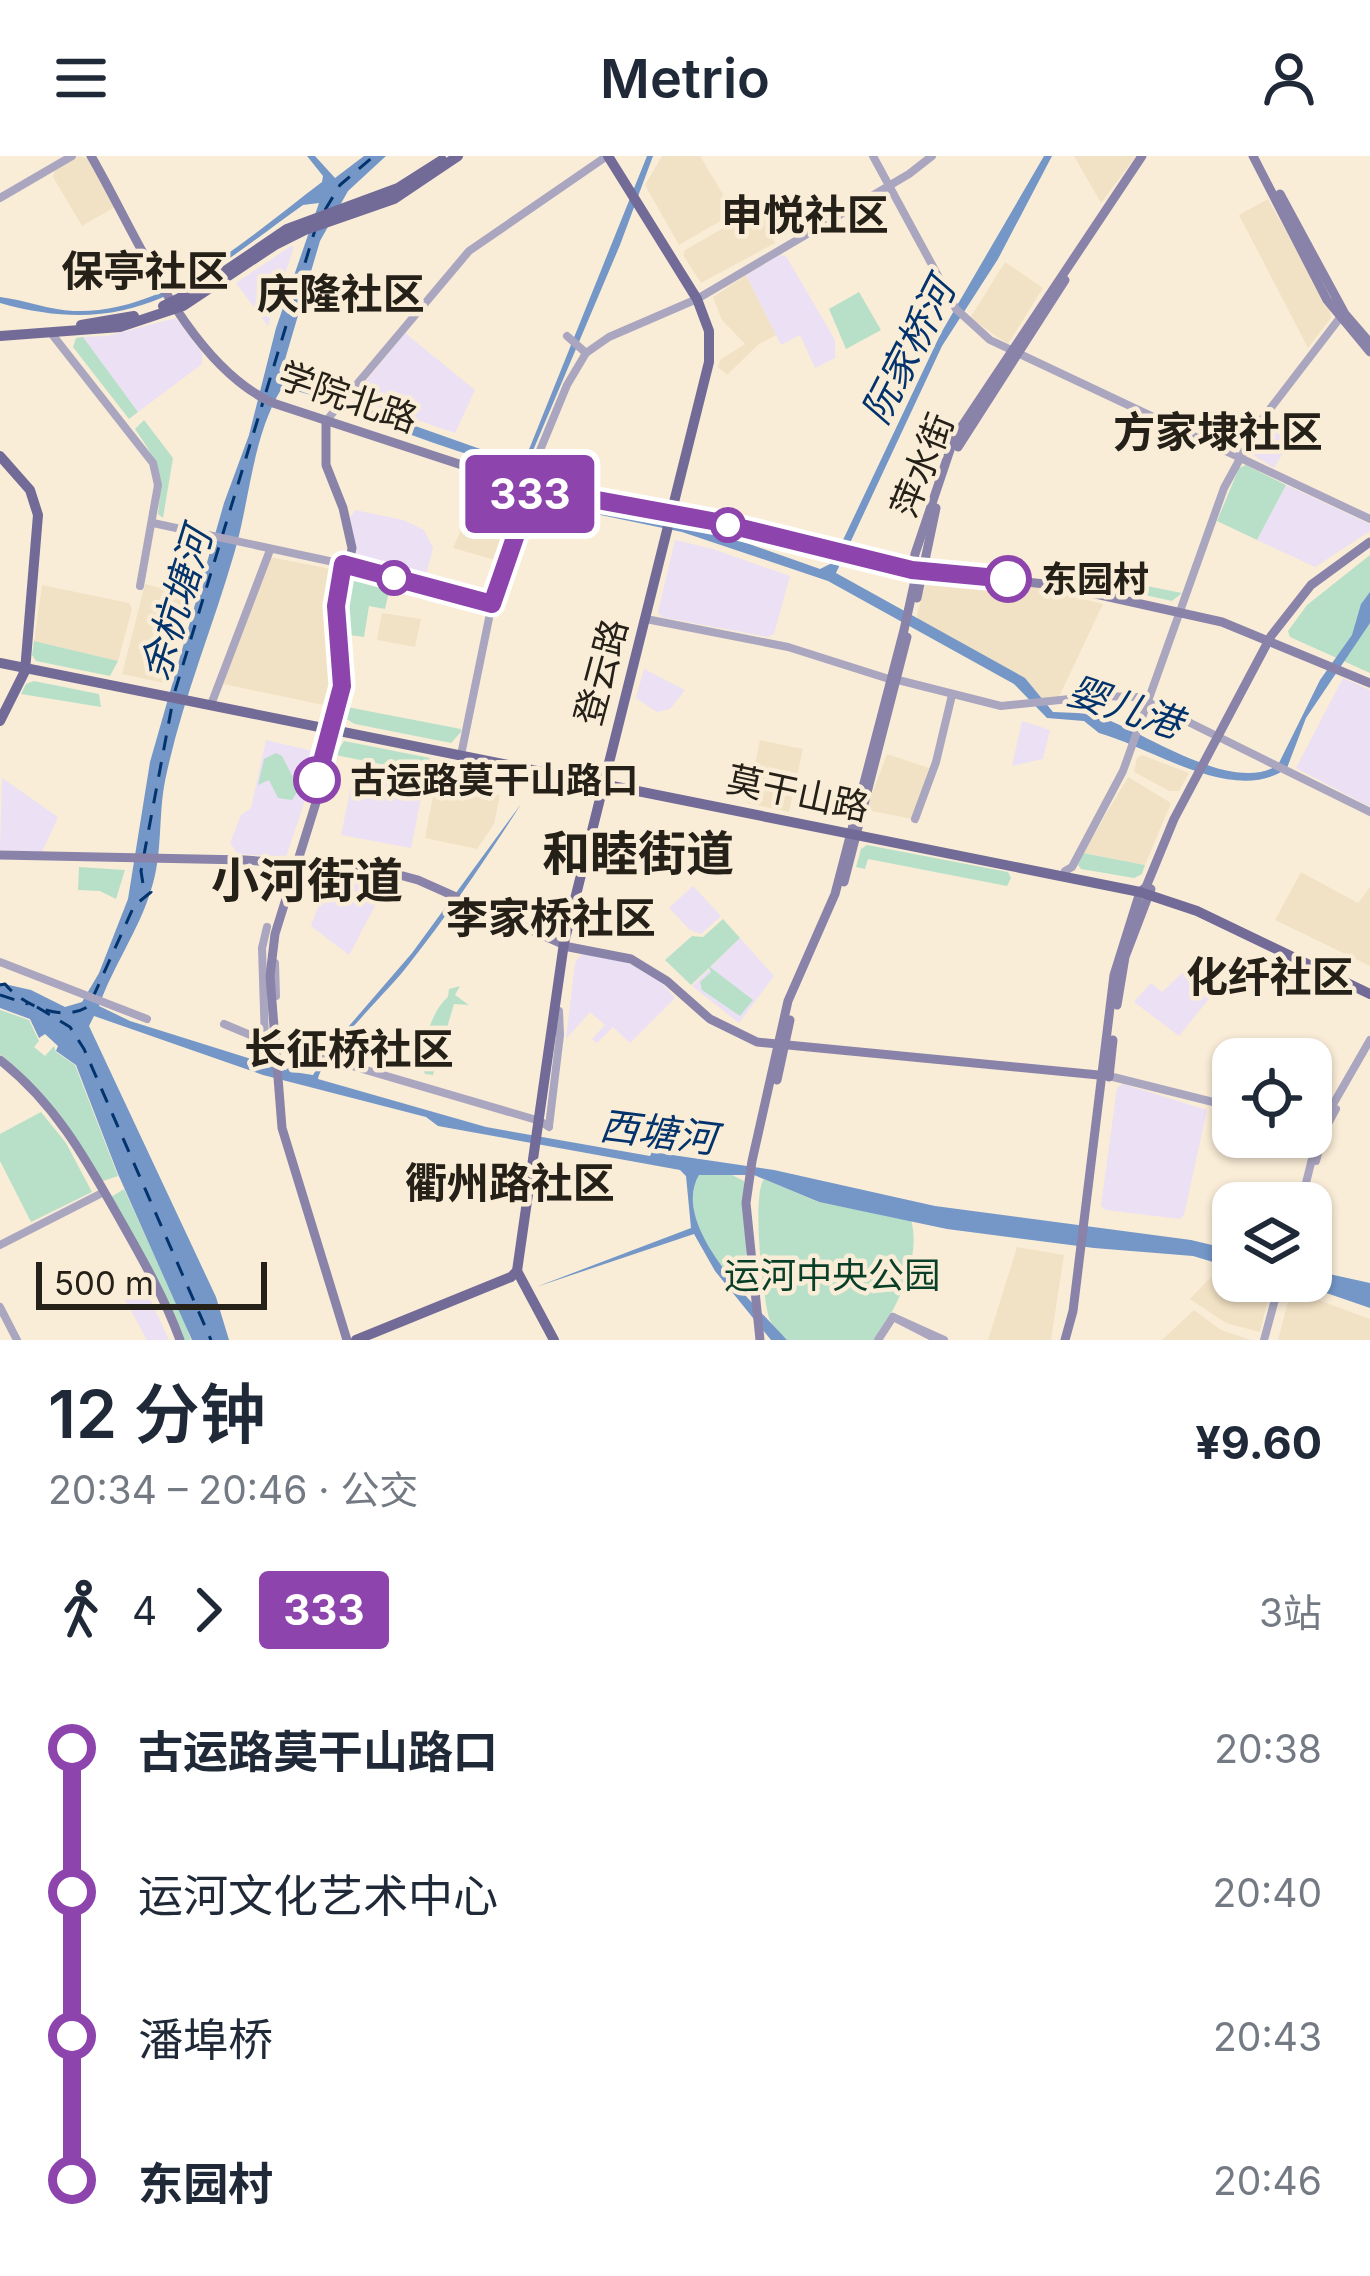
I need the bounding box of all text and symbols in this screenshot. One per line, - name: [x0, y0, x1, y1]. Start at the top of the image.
- icon: menu: [48, 45, 114, 111]
- icon: person: [1256, 45, 1322, 111]
- text: Metrio: [600, 46, 770, 111]
- district label: 申悦社区: [721, 189, 889, 240]
- district label: 保亭社区: [61, 245, 229, 296]
- water label: 阮家桥河: [851, 264, 967, 431]
- district label: 庆隆社区: [257, 268, 425, 319]
- street label: 学院北路: [273, 353, 423, 441]
- district label: 方家埭社区: [1113, 406, 1323, 457]
- street label: 萍水街: [881, 407, 963, 523]
- line badge: 333: [461, 455, 599, 533]
- text: 333: [489, 468, 571, 519]
- unlabelled marker: [712, 509, 744, 541]
- water label: 余杭塘河: [130, 516, 223, 685]
- marker: 东园村: [986, 557, 1030, 601]
- place label: 东园村: [1041, 557, 1149, 601]
- unlabelled marker: [378, 562, 410, 594]
- street label: 登云路: [566, 614, 636, 730]
- water label: 婴儿港: [1062, 666, 1193, 748]
- street label: 莫干山路: [723, 757, 873, 829]
- marker: 古运路莫干山路口: [295, 758, 339, 802]
- place label: 古运路莫干山路口: [350, 758, 638, 802]
- district label: 和睦街道: [542, 824, 734, 883]
- district label: 小河街道: [211, 851, 403, 910]
- district label: 李家桥社区: [446, 892, 656, 943]
- district label: 化纤社区: [1186, 951, 1354, 1002]
- district label: 长征桥社区: [244, 1023, 454, 1074]
- map controls: [1212, 1038, 1332, 1302]
- button: locate: [1212, 1038, 1332, 1158]
- water label: 西塘河: [597, 1101, 726, 1163]
- district label: 衢州路社区: [405, 1157, 615, 1208]
- button: layers: [1212, 1182, 1332, 1302]
- park label: 运河中央公园: [724, 1253, 940, 1297]
- scale bar: [36, 1256, 267, 1309]
- text: 500 m: [54, 1263, 154, 1303]
- text: 12 分钟: [48, 1374, 266, 1454]
- text: ¥9.60: [1195, 1415, 1322, 1470]
- text: 20:34 – 20:46 · 公交: [48, 1466, 419, 1513]
- icon: walk: [48, 1577, 114, 1643]
- icon: forward: [175, 1577, 241, 1643]
- text: 333: [283, 1584, 365, 1635]
- text: 4: [132, 1587, 157, 1634]
- text: 3站: [1259, 1589, 1322, 1636]
- text: 古运路莫干山路口: [138, 1724, 498, 1779]
- text: 20:38: [1214, 1725, 1322, 1772]
- text: 运河文化艺术中心: [138, 1868, 498, 1923]
- text: 20:40: [1213, 1869, 1322, 1916]
- text: 潘埠桥: [138, 2012, 273, 2067]
- text: 20:43: [1213, 2013, 1322, 2060]
- text: 东园村: [138, 2156, 273, 2211]
- text: 20:46: [1213, 2157, 1322, 2204]

